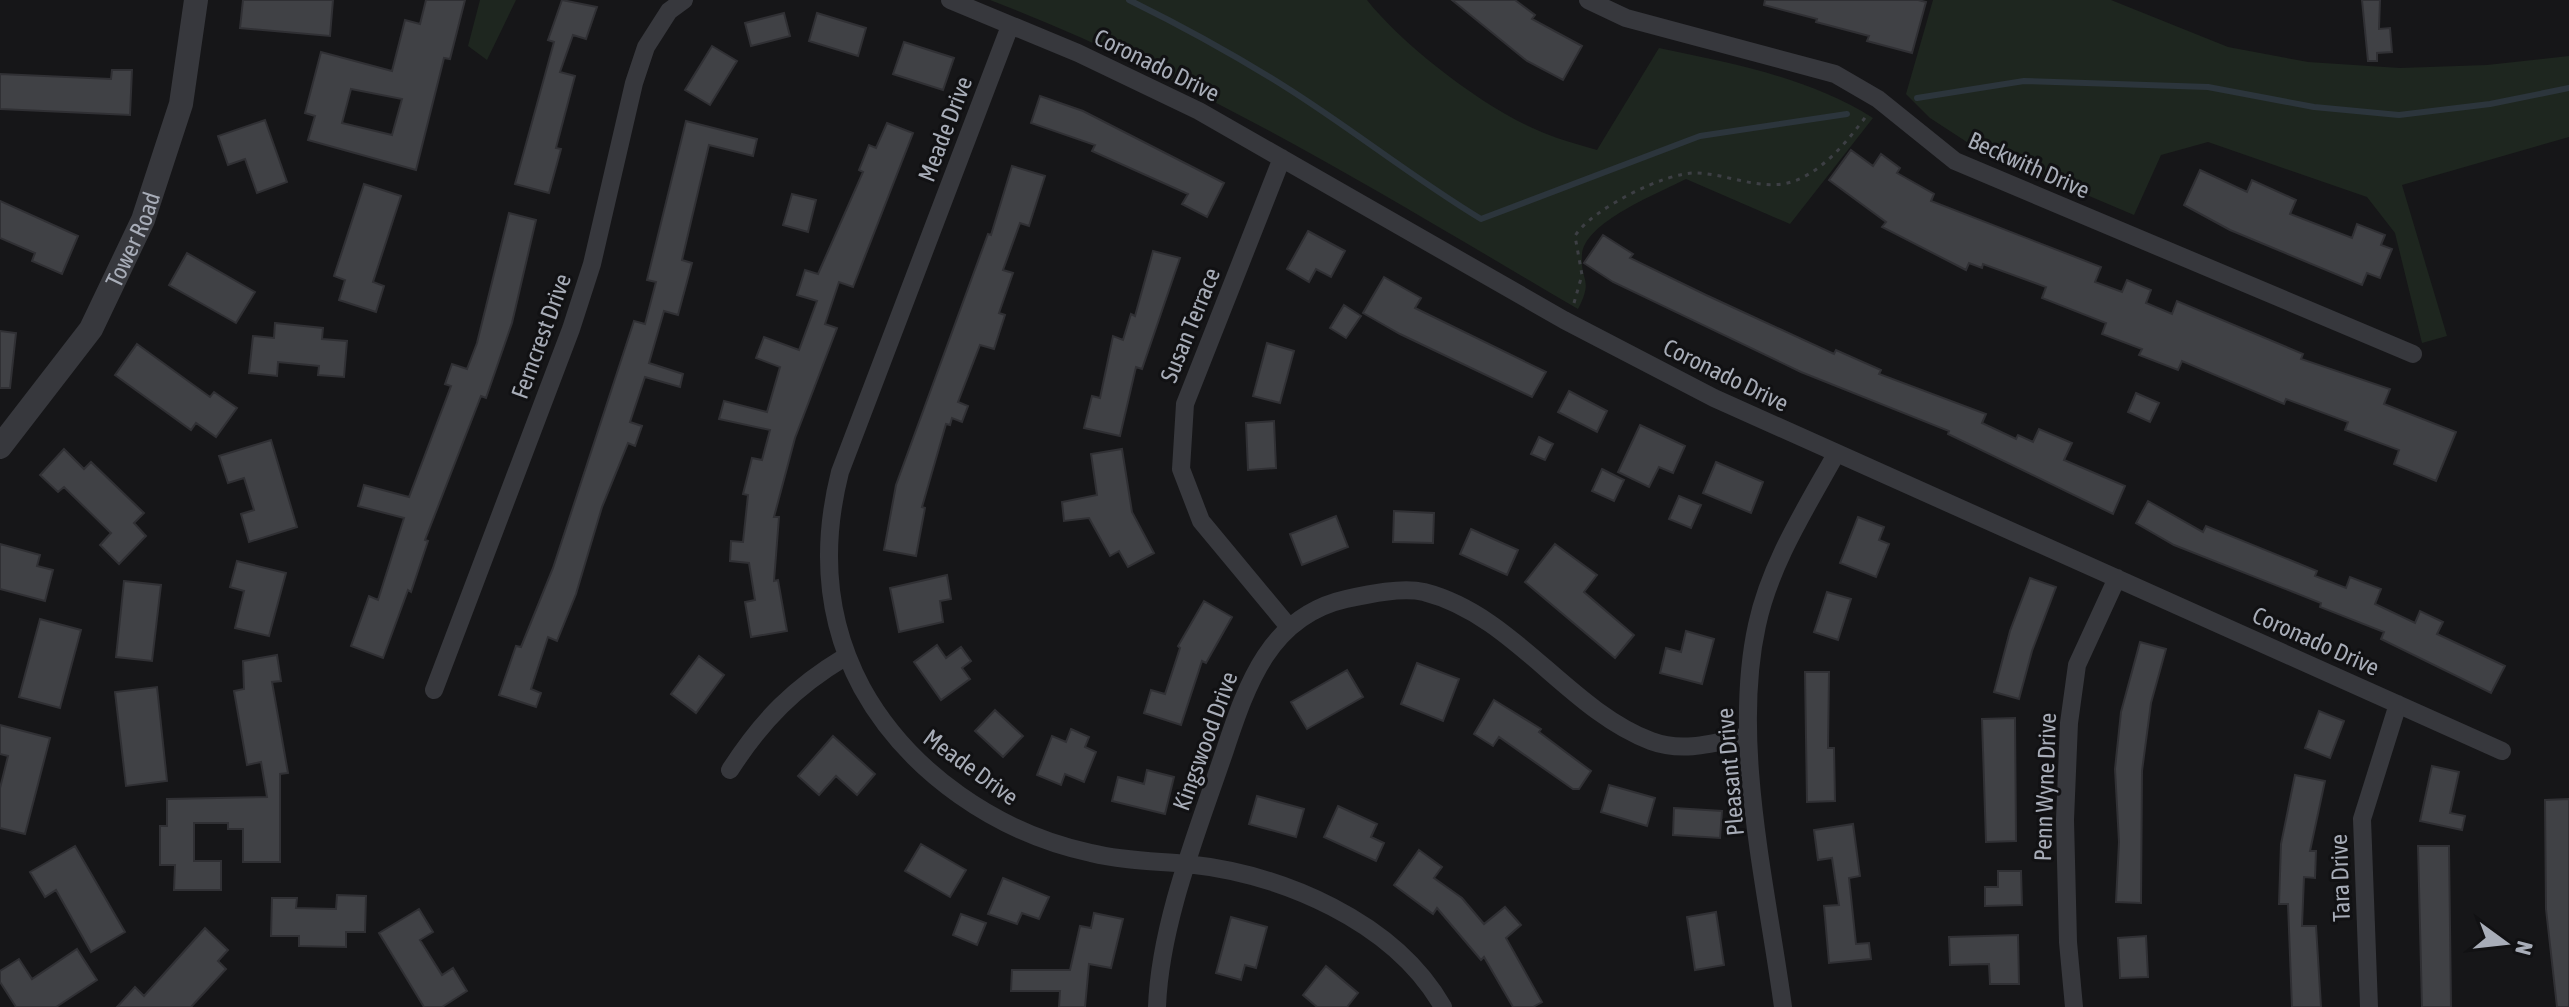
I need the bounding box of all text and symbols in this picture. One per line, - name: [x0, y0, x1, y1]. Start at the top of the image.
- street label: Coronado Drive: [1090, 23, 1224, 107]
- street label: Meade Drive: [913, 73, 977, 185]
- street label: Beckwith Drive: [1964, 126, 2094, 204]
- street label: Tower Road: [100, 188, 165, 291]
- street label: Susan Terrace: [1155, 264, 1225, 386]
- street label: Ferncrest Drive: [506, 270, 576, 402]
- street label: Coronado Drive: [1659, 333, 1793, 417]
- street label: Coronado Drive: [2248, 601, 2384, 681]
- street label: Kingswood Drive: [1167, 668, 1243, 814]
- street label: Pleasant Drive: [1711, 707, 1749, 837]
- street label: Penn Wyne Drive: [2029, 712, 2061, 862]
- street label: Meade Drive: [918, 724, 1024, 810]
- street label: Tara Drive: [2325, 834, 2355, 922]
- north arrow: [2465, 903, 2545, 983]
- text: N: [2510, 939, 2539, 958]

